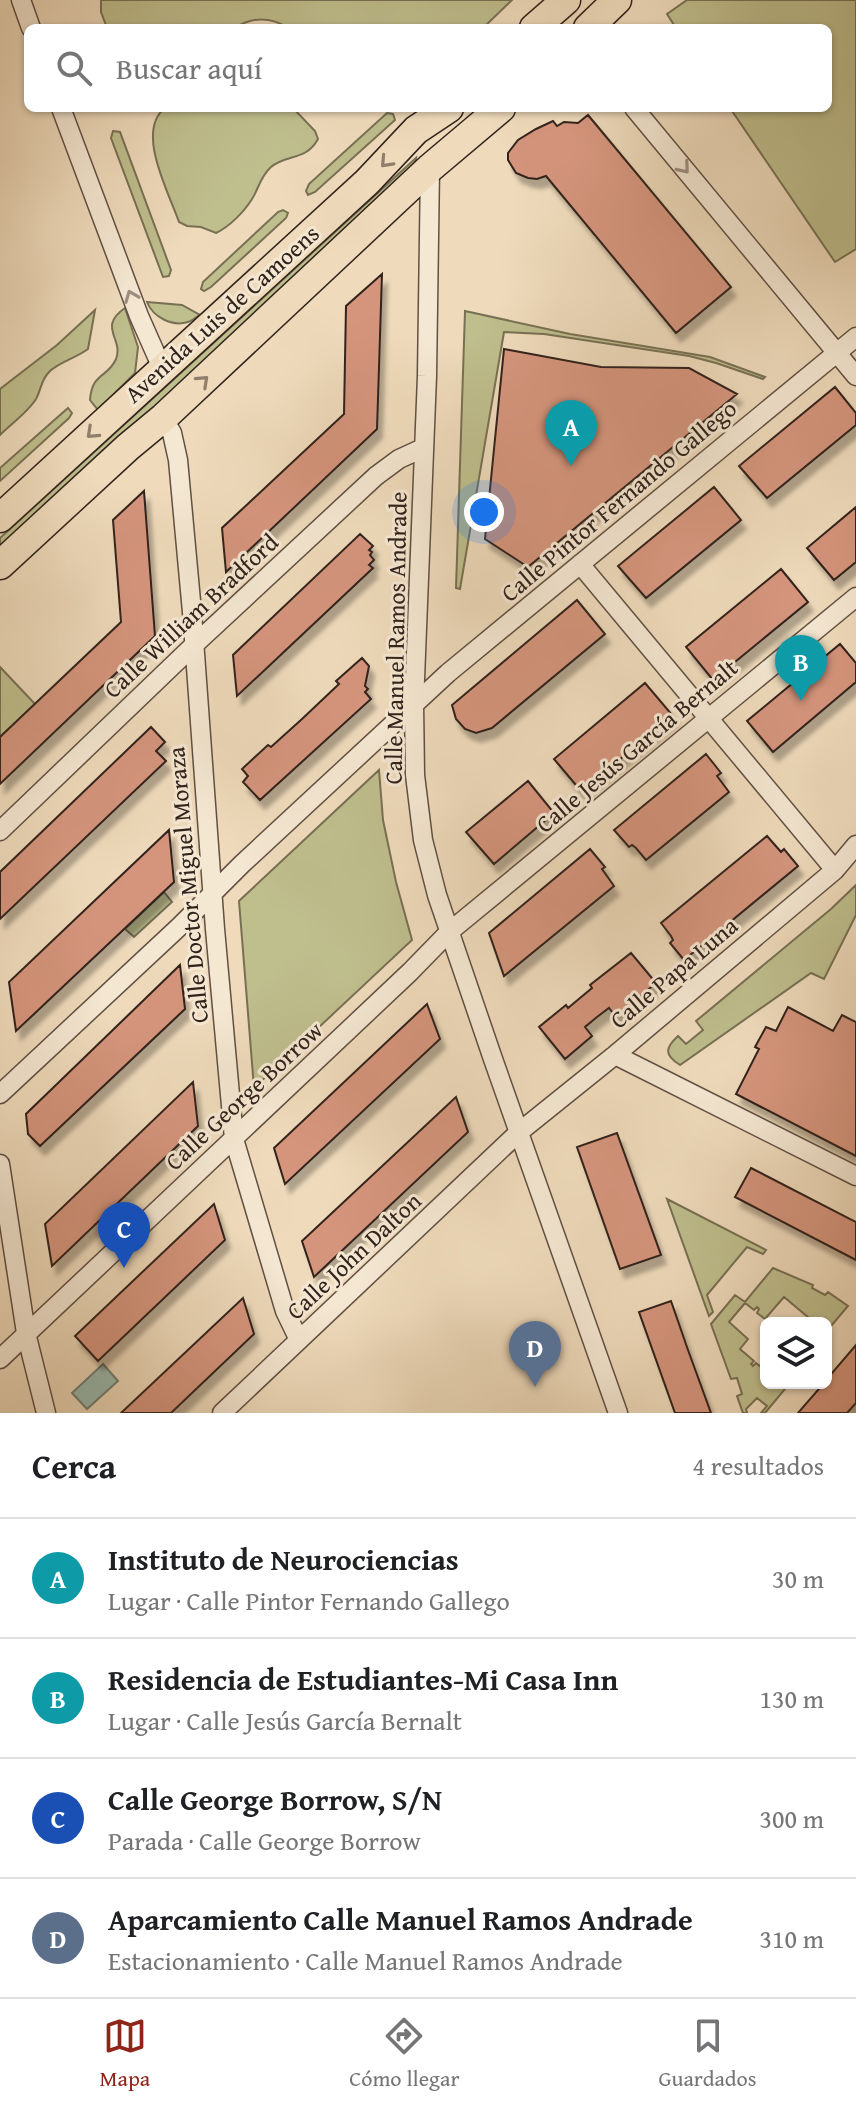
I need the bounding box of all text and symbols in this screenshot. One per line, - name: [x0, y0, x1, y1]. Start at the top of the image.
- search box: [24, 24, 832, 112]
- icon: search: [52, 46, 96, 90]
- text: Buscar aquí: [116, 46, 262, 90]
- one-way arrow: [381, 153, 396, 167]
- one-way arrow: [674, 159, 689, 173]
- street label: Avenida Luis de Camoens: [116, 216, 327, 411]
- one-way arrow: [124, 290, 141, 304]
- one-way arrow: [194, 375, 208, 390]
- street label: Calle Pintor Fernando Gallego: [493, 391, 744, 610]
- pin: A: [545, 400, 597, 466]
- one-way arrow: [87, 424, 102, 438]
- street label: Calle Manuel Ramos Andrade: [375, 491, 416, 785]
- your location: [464, 492, 504, 532]
- street label: Calle William Bradford: [95, 525, 286, 706]
- pin: B: [775, 635, 827, 701]
- street label: Calle Jesús García Bernalt: [528, 650, 746, 841]
- street label: Calle Doctor Miguel Moraza: [158, 745, 217, 1025]
- street label: Calle Papa Luna: [602, 908, 746, 1037]
- street label: Calle George Borrow: [157, 1013, 330, 1178]
- street label: Calle John Dalton: [278, 1183, 429, 1328]
- pin: C: [98, 1202, 150, 1268]
- map controls: [760, 1317, 832, 1389]
- button: layers: [760, 1317, 832, 1389]
- pin: D: [509, 1321, 561, 1387]
- text: Cerca: [32, 1441, 116, 1490]
- text: 4 resultados: [693, 1446, 824, 1485]
- text: Instituto de Neurociencias: [108, 1537, 459, 1581]
- text: A: [50, 1559, 66, 1598]
- text: 30 m: [772, 1559, 824, 1598]
- text: Lugar · Calle Pintor Fernando Gallego: [108, 1581, 510, 1620]
- text: Residencia de Estudiantes-Mi Casa Inn: [108, 1657, 618, 1701]
- text: B: [50, 1679, 66, 1718]
- text: 130 m: [759, 1679, 824, 1718]
- text: Lugar · Calle Jesús García Bernalt: [108, 1701, 462, 1740]
- text: Calle George Borrow, S/N: [108, 1777, 442, 1821]
- text: C: [51, 1799, 65, 1838]
- text: 300 m: [759, 1799, 824, 1838]
- text: Parada · Calle George Borrow: [108, 1821, 421, 1860]
- text: Aparcamiento Calle Manuel Ramos Andrade: [108, 1897, 693, 1941]
- text: D: [50, 1919, 66, 1958]
- text: 310 m: [759, 1919, 824, 1958]
- text: Estacionamiento · Calle Manuel Ramos Andrade: [108, 1941, 623, 1980]
- tab: Mapa: [100, 2014, 150, 2094]
- tab: Cómo llegar: [349, 2014, 460, 2094]
- tab: Guardados: [659, 2014, 756, 2094]

